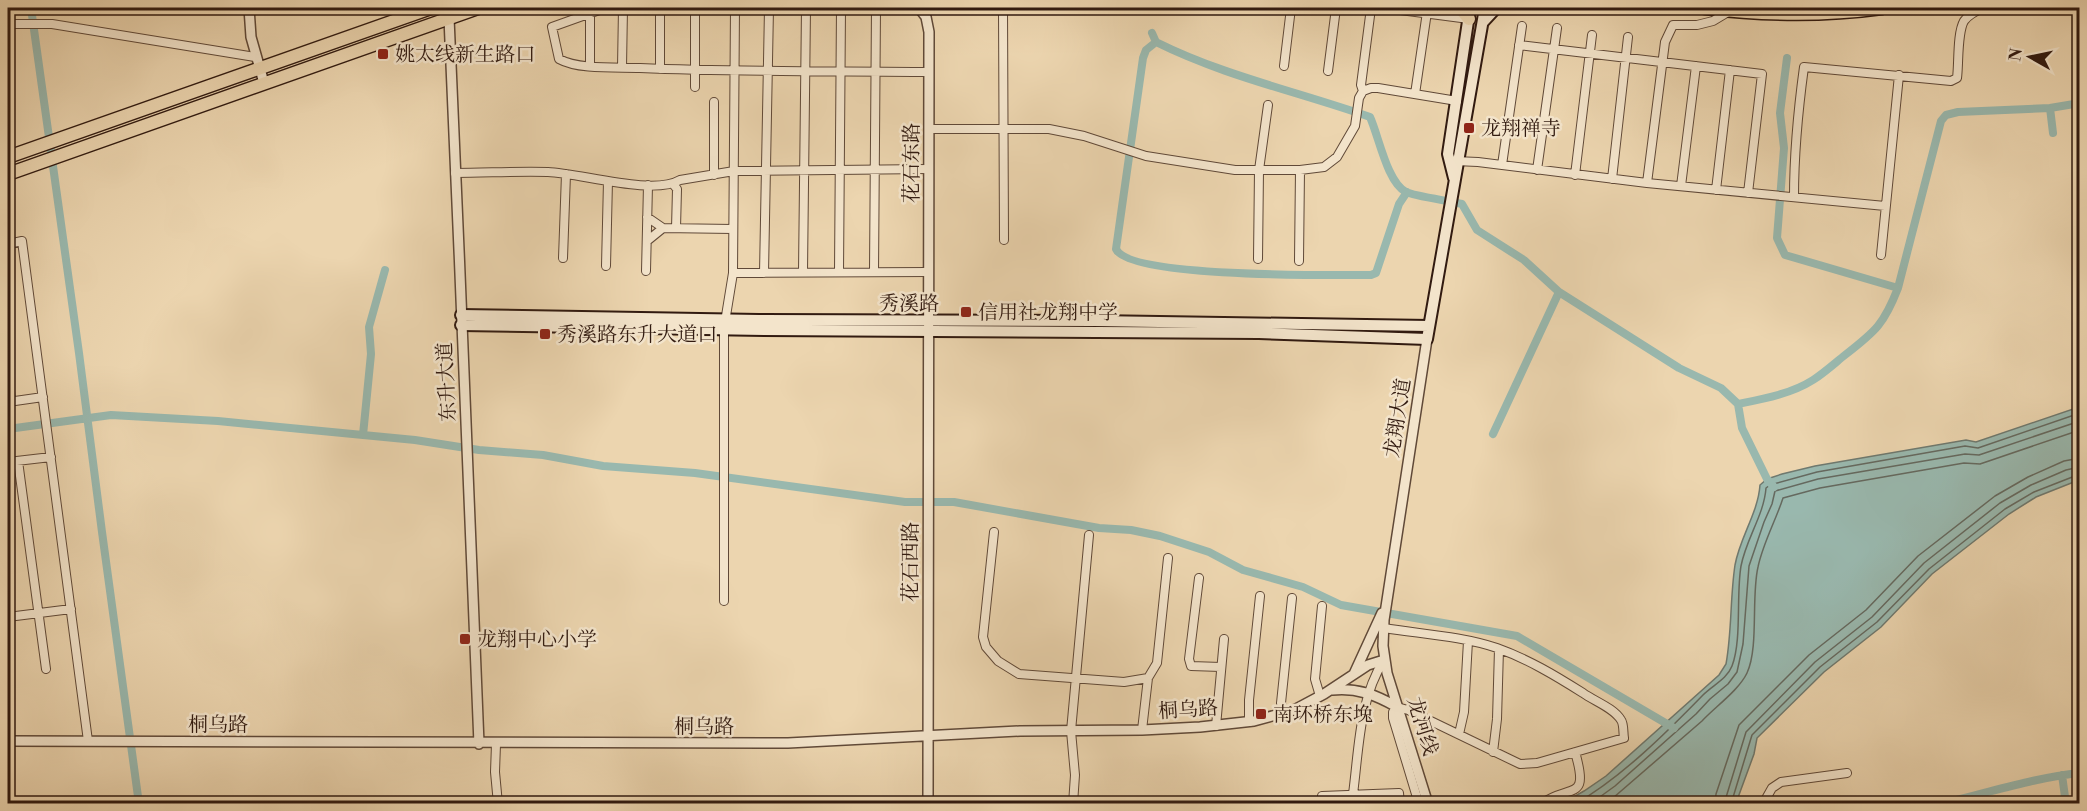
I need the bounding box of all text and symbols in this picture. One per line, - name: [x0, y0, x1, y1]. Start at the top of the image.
- north arrow: [2000, 27, 2060, 87]
- place label: 姚太线新生路口: [395, 43, 535, 68]
- marker: 姚太线新生路口: [376, 47, 390, 61]
- text: N: [2005, 47, 2027, 63]
- place label: 龙翔禅寺: [1481, 117, 1561, 142]
- marker: 龙翔禅寺: [1462, 121, 1476, 135]
- street label: 花石东路: [900, 123, 925, 203]
- street label: 秀溪路: [879, 292, 939, 317]
- place label: 信用社龙翔中学: [978, 301, 1118, 326]
- marker: 信用社龙翔中学: [959, 305, 973, 319]
- place label: 秀溪路东升大道口: [557, 323, 717, 348]
- marker: 秀溪路东升大道口: [538, 327, 552, 341]
- street label: 东升大道: [433, 341, 462, 423]
- street label: 龙翔大道: [1380, 377, 1417, 460]
- street label: 花石西路: [899, 522, 924, 602]
- place label: 龙翔中心小学: [477, 628, 597, 653]
- marker: 龙翔中心小学: [458, 632, 472, 646]
- street label: 龙河线: [1401, 694, 1442, 759]
- street label: 桐乌路: [1157, 696, 1219, 725]
- place label: 南环桥东堍: [1273, 703, 1373, 728]
- marker: 南环桥东堍: [1254, 707, 1268, 721]
- street label: 桐乌路: [188, 713, 248, 738]
- street label: 桐乌路: [674, 715, 734, 740]

